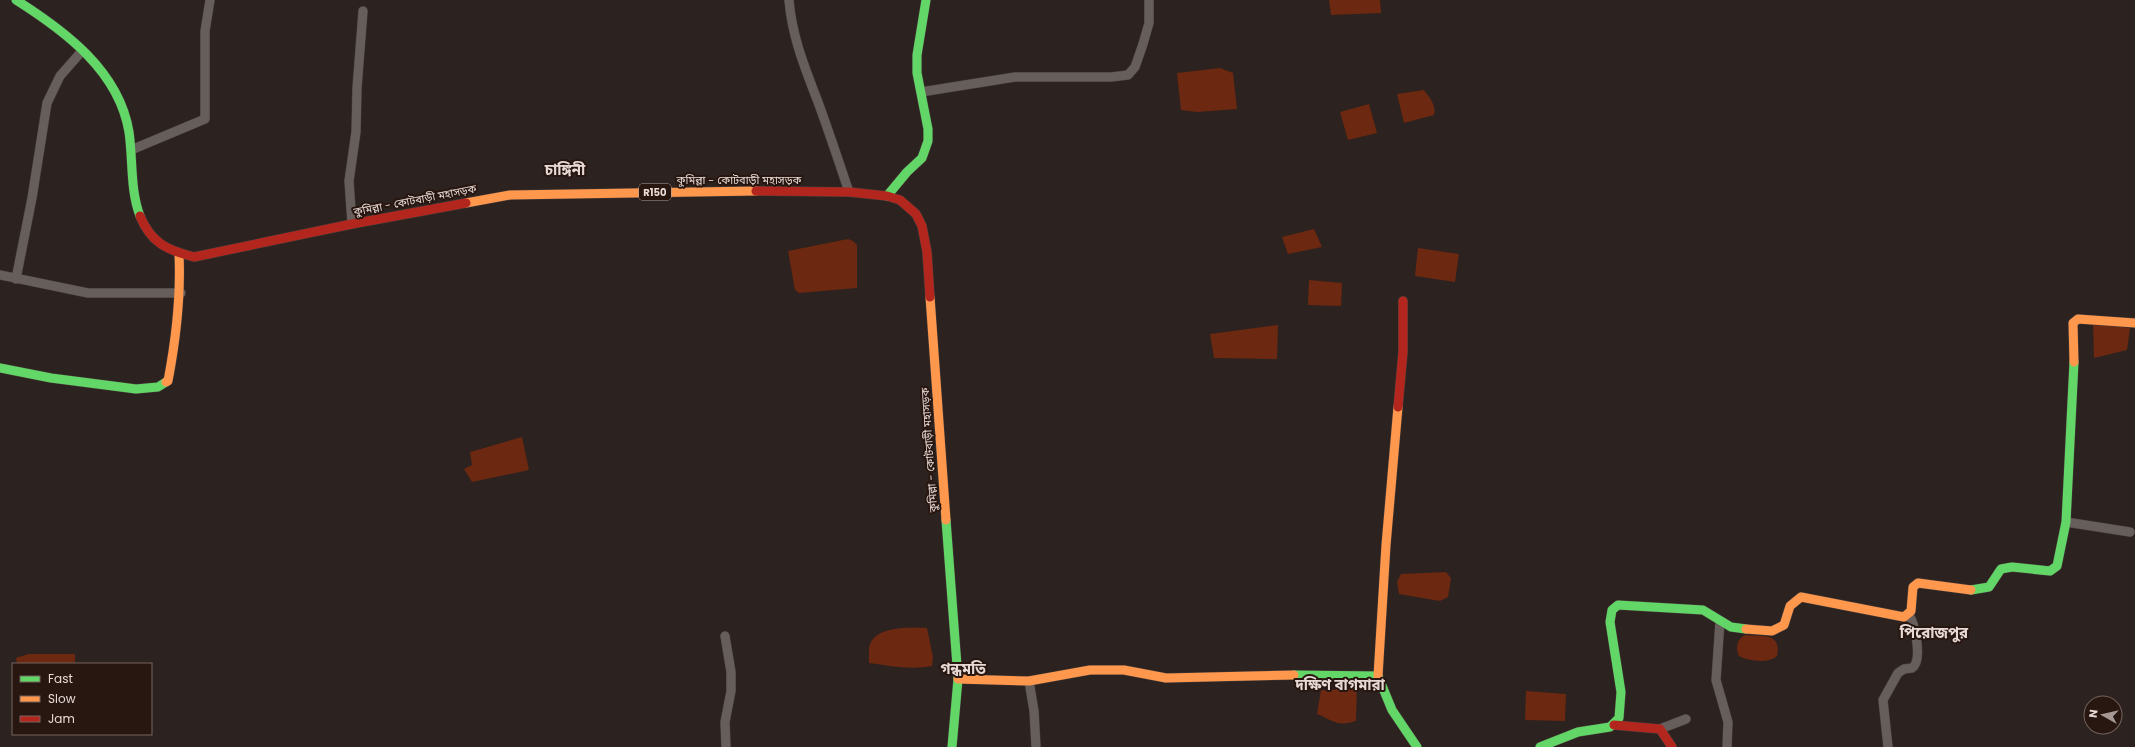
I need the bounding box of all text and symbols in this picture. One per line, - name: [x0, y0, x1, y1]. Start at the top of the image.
- district label: চাঙ্গিনী: [544, 159, 586, 180]
- street label: কুমিল্লা - কোটবাড়ী মহাসড়ক: [676, 172, 802, 188]
- street label: কুমিল্লা - কোটবাড়ী মহাসড়ক: [351, 180, 478, 220]
- road number: R150: [639, 184, 671, 200]
- street label: কুমিল্লা - কোটবাড়ী মহাসড়ক: [917, 387, 941, 514]
- district label: পিরোজপুর: [1899, 622, 1969, 643]
- district label: গন্ধমতি: [940, 658, 986, 679]
- legend: [12, 663, 152, 735]
- text: Fast: [48, 670, 73, 687]
- district label: দক্ষিণ বাগমারা: [1294, 674, 1386, 695]
- text: Slow: [48, 690, 76, 707]
- north arrow: [2083, 695, 2123, 735]
- text: N: [2085, 708, 2102, 719]
- text: Jam: [48, 710, 75, 727]

